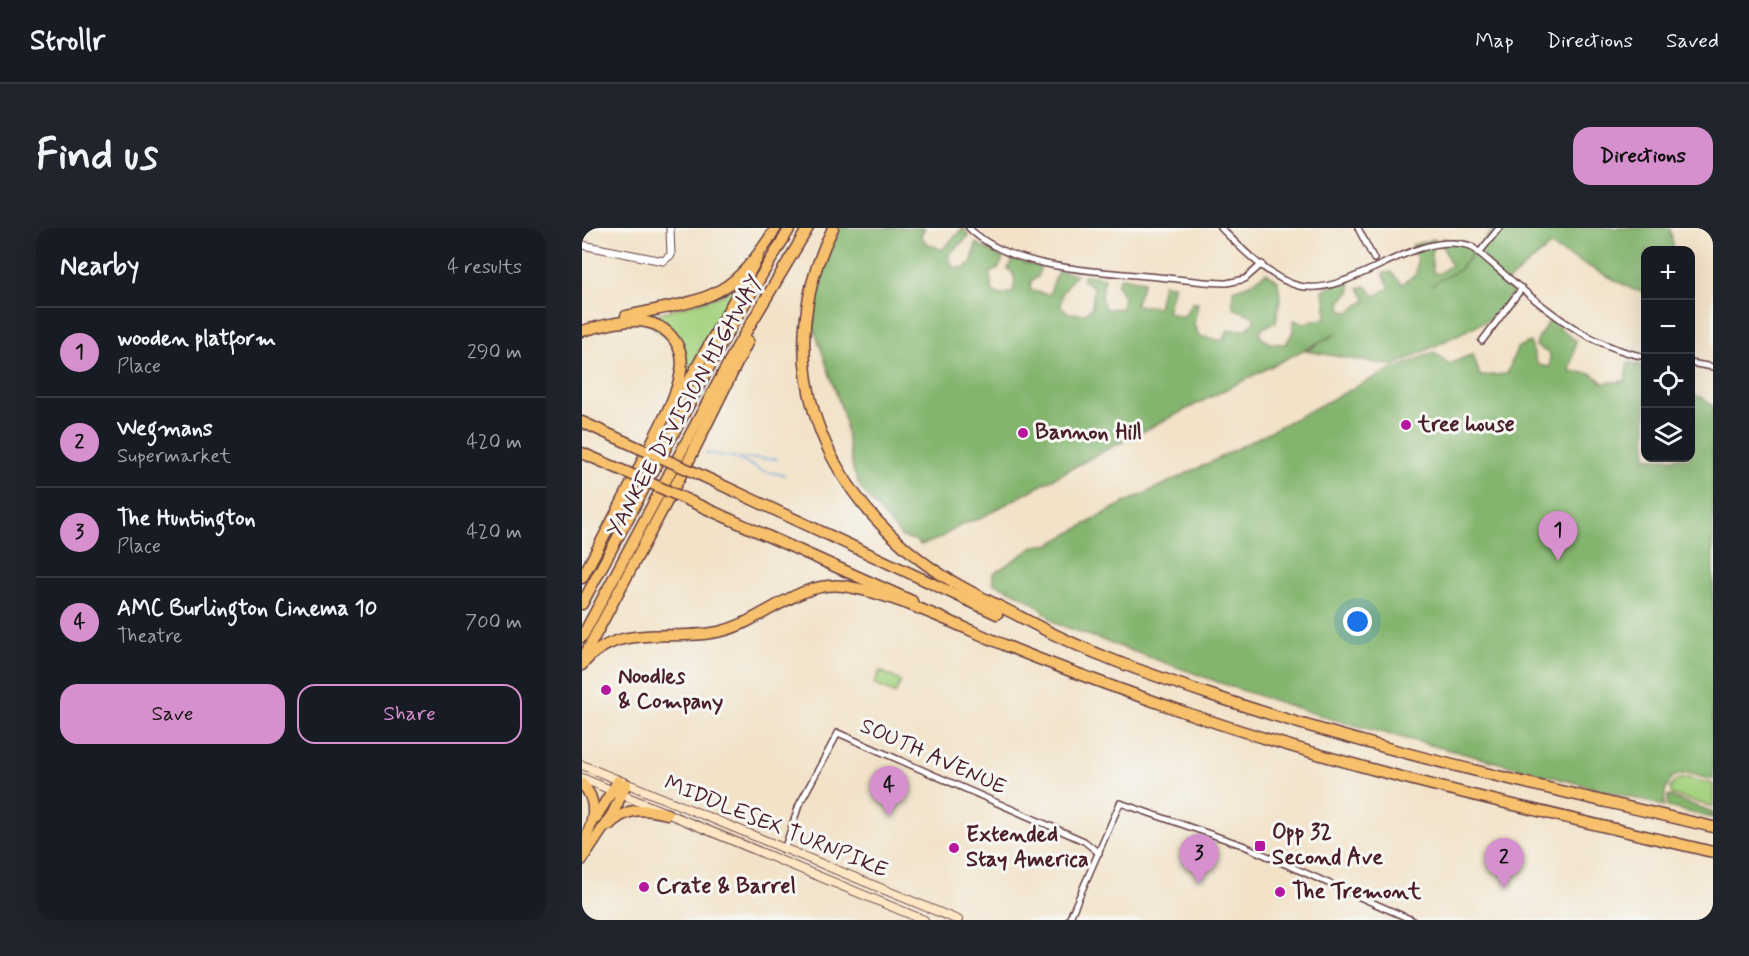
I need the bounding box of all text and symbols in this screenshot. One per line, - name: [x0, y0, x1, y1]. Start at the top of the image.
- text: Strollr: [30, 23, 105, 60]
- text: Map: [1475, 27, 1514, 55]
- text: Directions: [1547, 27, 1633, 55]
- text: Saved: [1666, 27, 1719, 55]
- button: Directions: [1573, 127, 1713, 185]
- text: Find us: [36, 129, 158, 184]
- map controls: [1641, 246, 1695, 462]
- button: +: [1641, 246, 1695, 300]
- text: Nearby: [60, 250, 139, 284]
- text: 4 results: [447, 254, 522, 281]
- street label: YANKEE DIVISION HIGHWAY: [601, 270, 769, 542]
- button: −: [1641, 300, 1695, 354]
- text: wooden platform: [117, 325, 276, 353]
- text: 1: [75, 339, 84, 366]
- text: 290 m: [467, 339, 522, 366]
- text: Place: [117, 353, 161, 380]
- button: locate: [1641, 354, 1695, 408]
- button: layers: [1641, 408, 1695, 462]
- place label: tree house: [1417, 411, 1515, 439]
- text: Wegmans: [117, 415, 213, 443]
- marker: tree house: [1399, 418, 1413, 432]
- place label: Bannon Hill: [1035, 419, 1142, 447]
- marker: Bannon Hill: [1016, 426, 1030, 440]
- text: 2: [75, 429, 84, 456]
- text: 420 m: [466, 429, 522, 456]
- text: Supermarket: [117, 443, 231, 470]
- text: The Huntington: [117, 505, 256, 533]
- pin: 1: [1538, 512, 1578, 561]
- text: 3: [75, 519, 84, 546]
- text: 420 m: [466, 519, 522, 546]
- text: Place: [117, 533, 161, 560]
- text: AMC Burlington Cinema 10: [117, 595, 377, 623]
- your location: [1343, 607, 1372, 636]
- text: 4: [74, 609, 85, 636]
- text: 700 m: [465, 609, 522, 636]
- text: Theatre: [117, 623, 182, 650]
- place label: Noodles & Company: [618, 663, 723, 716]
- marker: Noodles & Company: [599, 683, 613, 697]
- button: Save: [60, 684, 285, 744]
- button: Share: [297, 684, 522, 744]
- street label: SOUTH AVENUE: [856, 712, 1011, 802]
- pin: 4: [870, 766, 908, 816]
- street label: MIDDLESEX TURNPIKE: [660, 769, 892, 885]
- place label: Opp 32 Second Ave: [1272, 819, 1383, 872]
- place label: Extended Stay America: [966, 821, 1089, 874]
- pin: 3: [1180, 834, 1218, 884]
- pin: 2: [1484, 838, 1524, 888]
- marker: Opp 32 Second Ave: [1253, 839, 1267, 853]
- marker: Extended Stay America: [947, 841, 961, 855]
- place label: Crate & Barrel: [656, 873, 796, 901]
- place label: The Tremont: [1292, 878, 1422, 906]
- marker: Crate & Barrel: [637, 880, 651, 894]
- marker: The Tremont: [1273, 885, 1287, 899]

